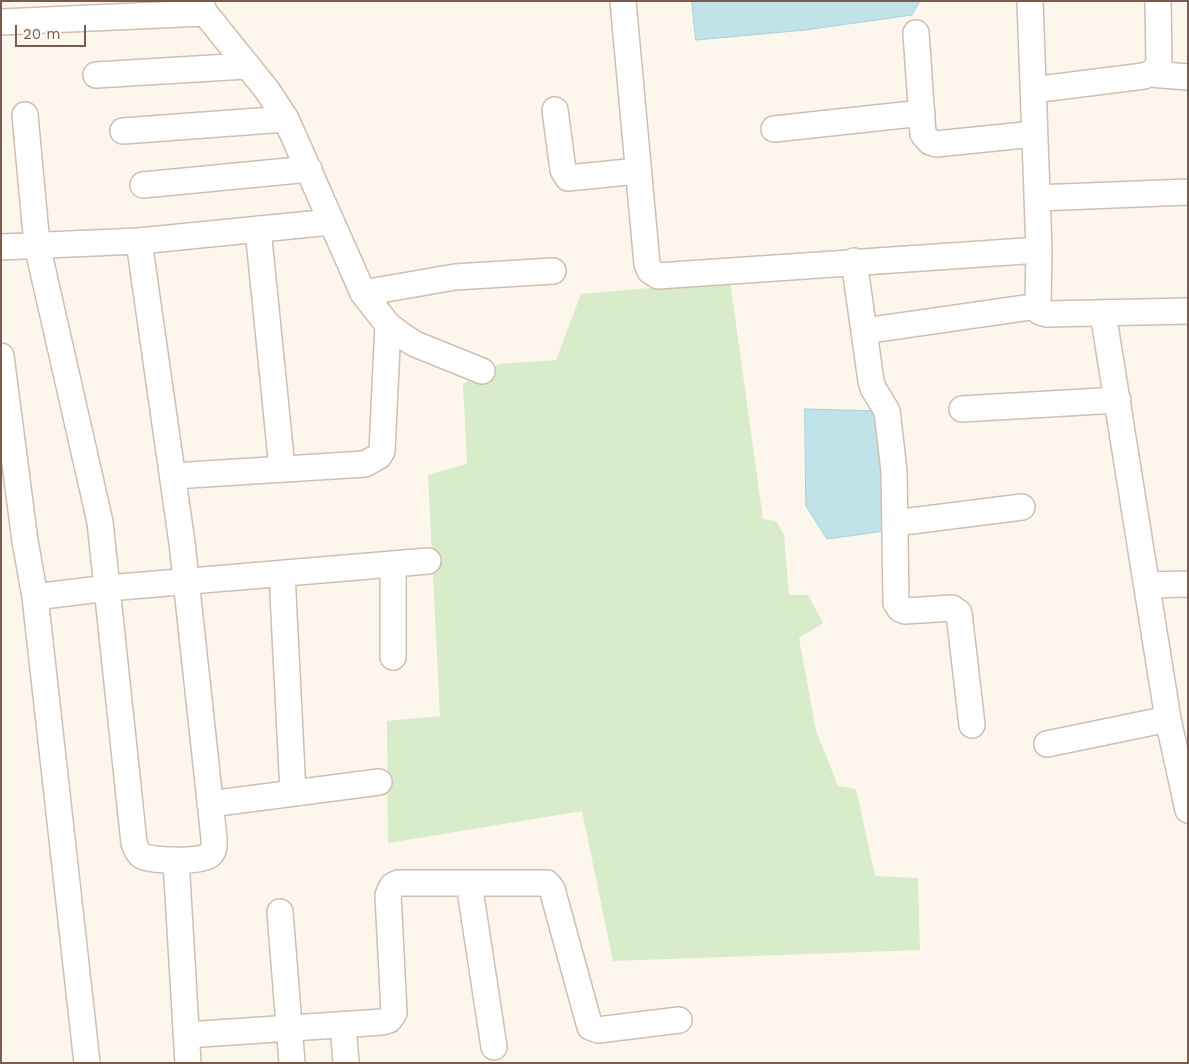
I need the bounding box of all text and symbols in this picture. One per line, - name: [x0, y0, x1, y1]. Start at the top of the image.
- scale bar: [18, 15, 89, 47]
- text: 20 m: [23, 25, 61, 43]

